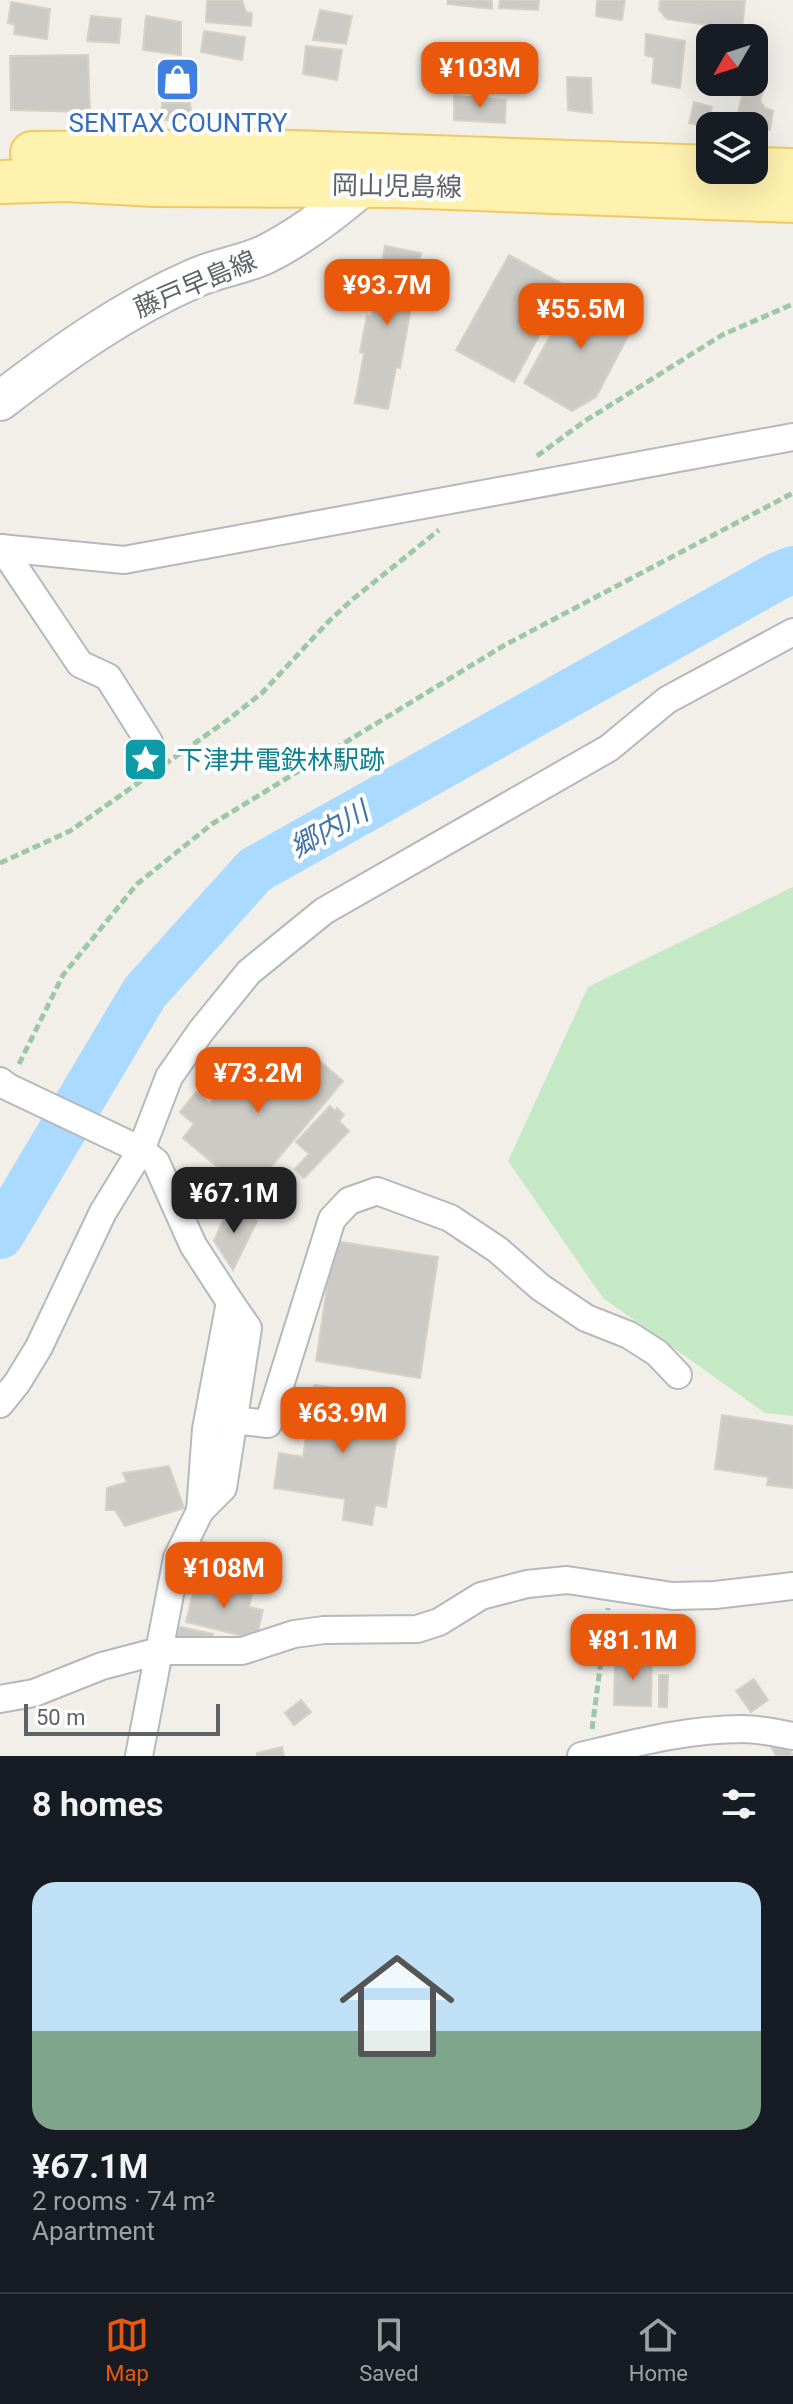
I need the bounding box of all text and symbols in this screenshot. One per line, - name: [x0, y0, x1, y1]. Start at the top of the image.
- north arrow: [696, 24, 768, 96]
- map controls: [696, 24, 768, 184]
- pin: ¥103M: [424, 42, 536, 110]
- text: ¥103M: [439, 53, 521, 83]
- shop icon: SENTAX COUNTRY: [154, 56, 202, 104]
- place label: SENTAX COUNTRY: [68, 108, 288, 138]
- button: layers: [696, 112, 768, 184]
- street label: 岡山児島線: [332, 170, 462, 202]
- street label: 藤戸早島線: [129, 245, 261, 323]
- pin: ¥93.7M: [322, 259, 452, 327]
- text: ¥93.7M: [343, 270, 432, 300]
- pin: ¥55.5M: [516, 283, 646, 351]
- text: ¥55.5M: [537, 294, 626, 324]
- place icon: 下津井電鉄林駅跡: [122, 736, 170, 784]
- place label: 下津井電鉄林駅跡: [177, 745, 385, 775]
- water label: 郷内川: [285, 793, 377, 864]
- pin: ¥73.2M: [193, 1047, 323, 1115]
- text: ¥73.2M: [214, 1058, 303, 1088]
- pin: ¥67.1M: [169, 1167, 299, 1235]
- text: ¥67.1M: [190, 1178, 279, 1208]
- pin: ¥63.9M: [278, 1387, 408, 1455]
- text: ¥63.9M: [299, 1398, 388, 1428]
- pin: ¥108M: [168, 1542, 280, 1610]
- text: ¥108M: [183, 1553, 265, 1583]
- pin: ¥81.1M: [568, 1614, 698, 1682]
- text: ¥81.1M: [589, 1625, 678, 1655]
- scale bar: [24, 1700, 220, 1736]
- text: 50 m: [36, 1705, 85, 1730]
- icon: filters: [717, 1782, 761, 1826]
- text: 8 homes: [32, 1784, 163, 1824]
- icon: home: [325, 1934, 469, 2078]
- text: ¥67.1M: [32, 2146, 148, 2186]
- text: 2 rooms · 74 m²: [32, 2186, 215, 2216]
- text: Apartment: [32, 2216, 155, 2246]
- tab: Map: [105, 2313, 149, 2386]
- tab: Saved: [359, 2313, 419, 2386]
- tab: Home: [629, 2313, 688, 2386]

